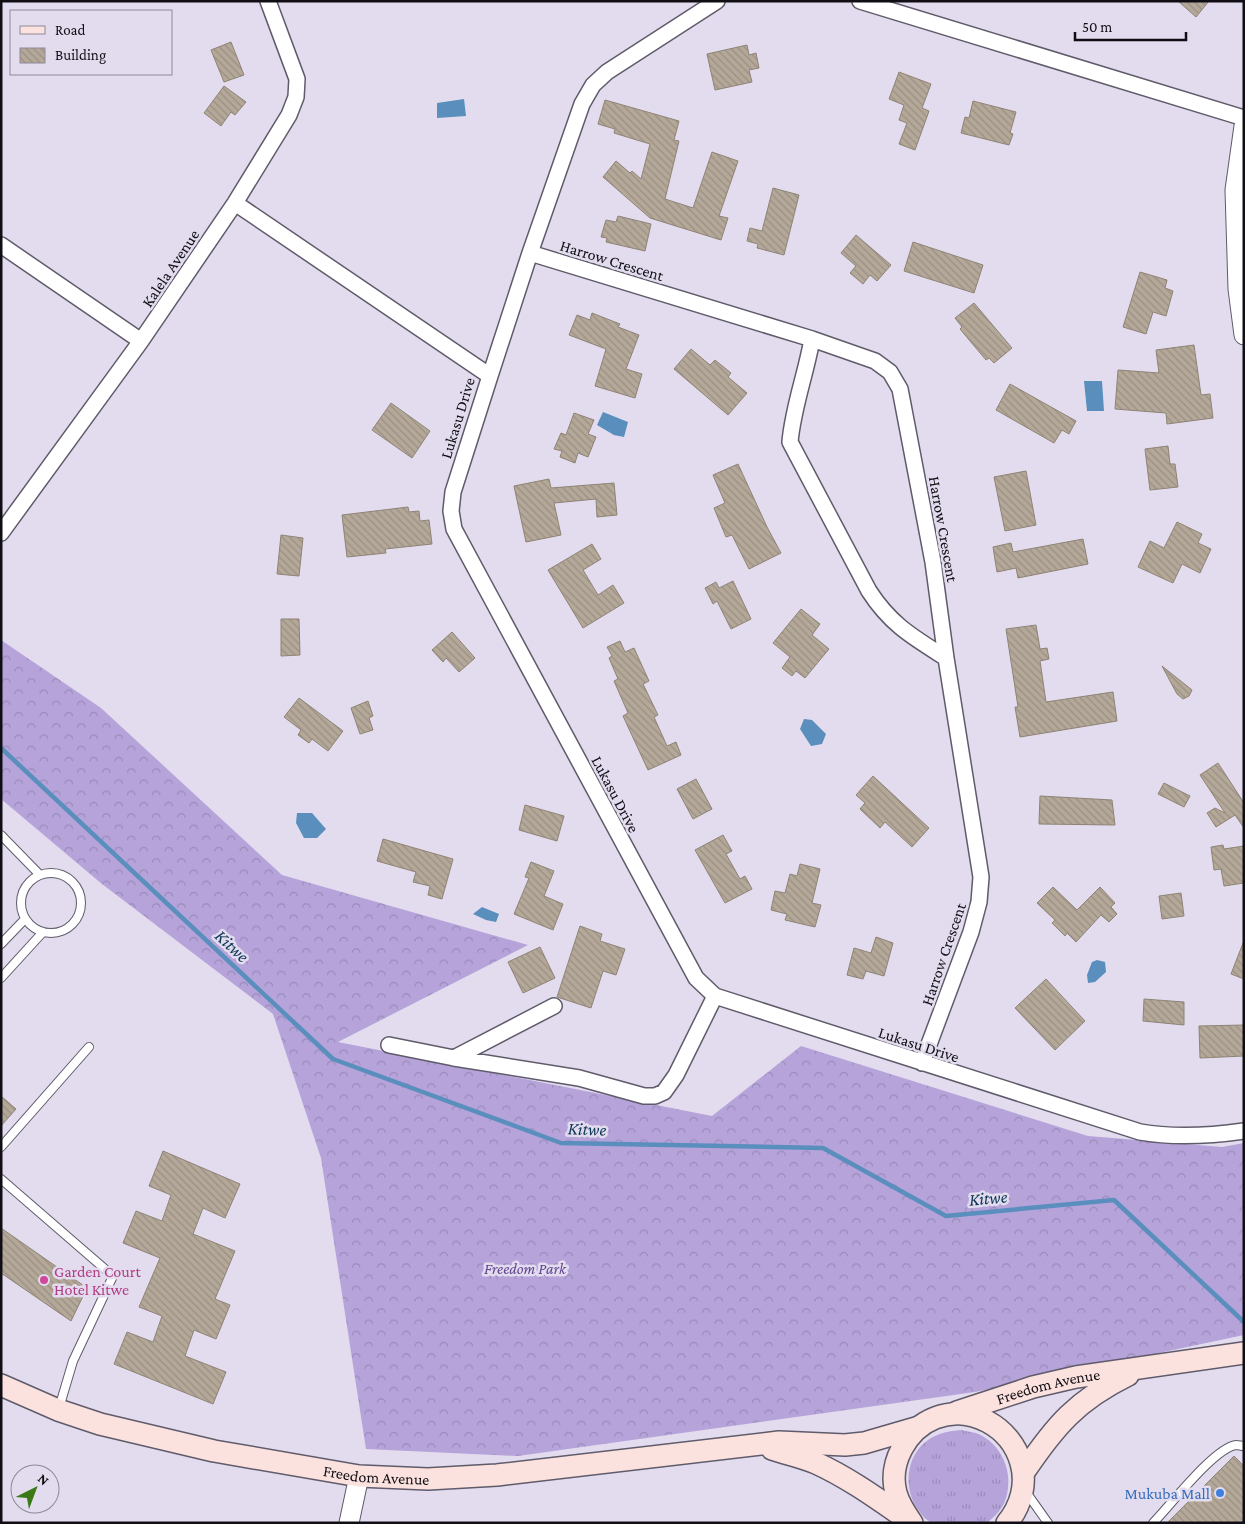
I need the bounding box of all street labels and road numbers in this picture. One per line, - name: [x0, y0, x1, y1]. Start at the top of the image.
- street label: Kalela Avenue: [138, 226, 202, 310]
- street label: Harrow Crescent: [558, 237, 666, 284]
- street label: Lukasu Drive: [437, 376, 478, 461]
- street label: Harrow Crescent: [926, 475, 961, 584]
- street label: Lukasu Drive: [588, 753, 643, 835]
- street label: Harrow Crescent: [918, 900, 969, 1008]
- street label: Lukasu Drive: [876, 1023, 961, 1066]
- street label: Freedom Avenue: [994, 1366, 1101, 1408]
- street label: Freedom Avenue: [322, 1462, 430, 1488]

